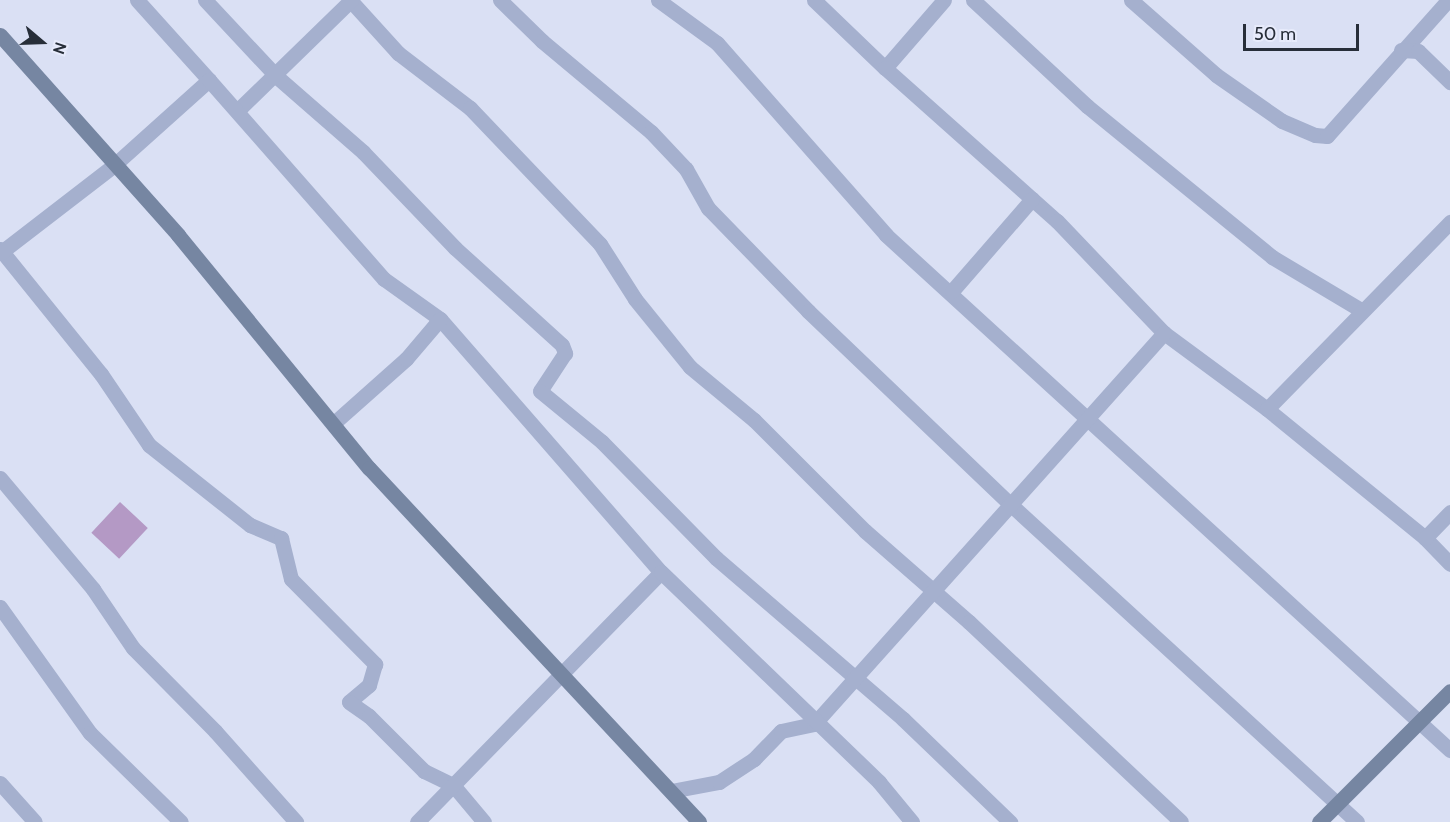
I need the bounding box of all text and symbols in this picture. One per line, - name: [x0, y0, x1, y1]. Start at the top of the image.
- north arrow: [12, 12, 72, 72]
- scale bar: [1246, 12, 1362, 50]
- text: 50 m: [1254, 23, 1296, 45]
- text: N: [49, 40, 70, 56]

